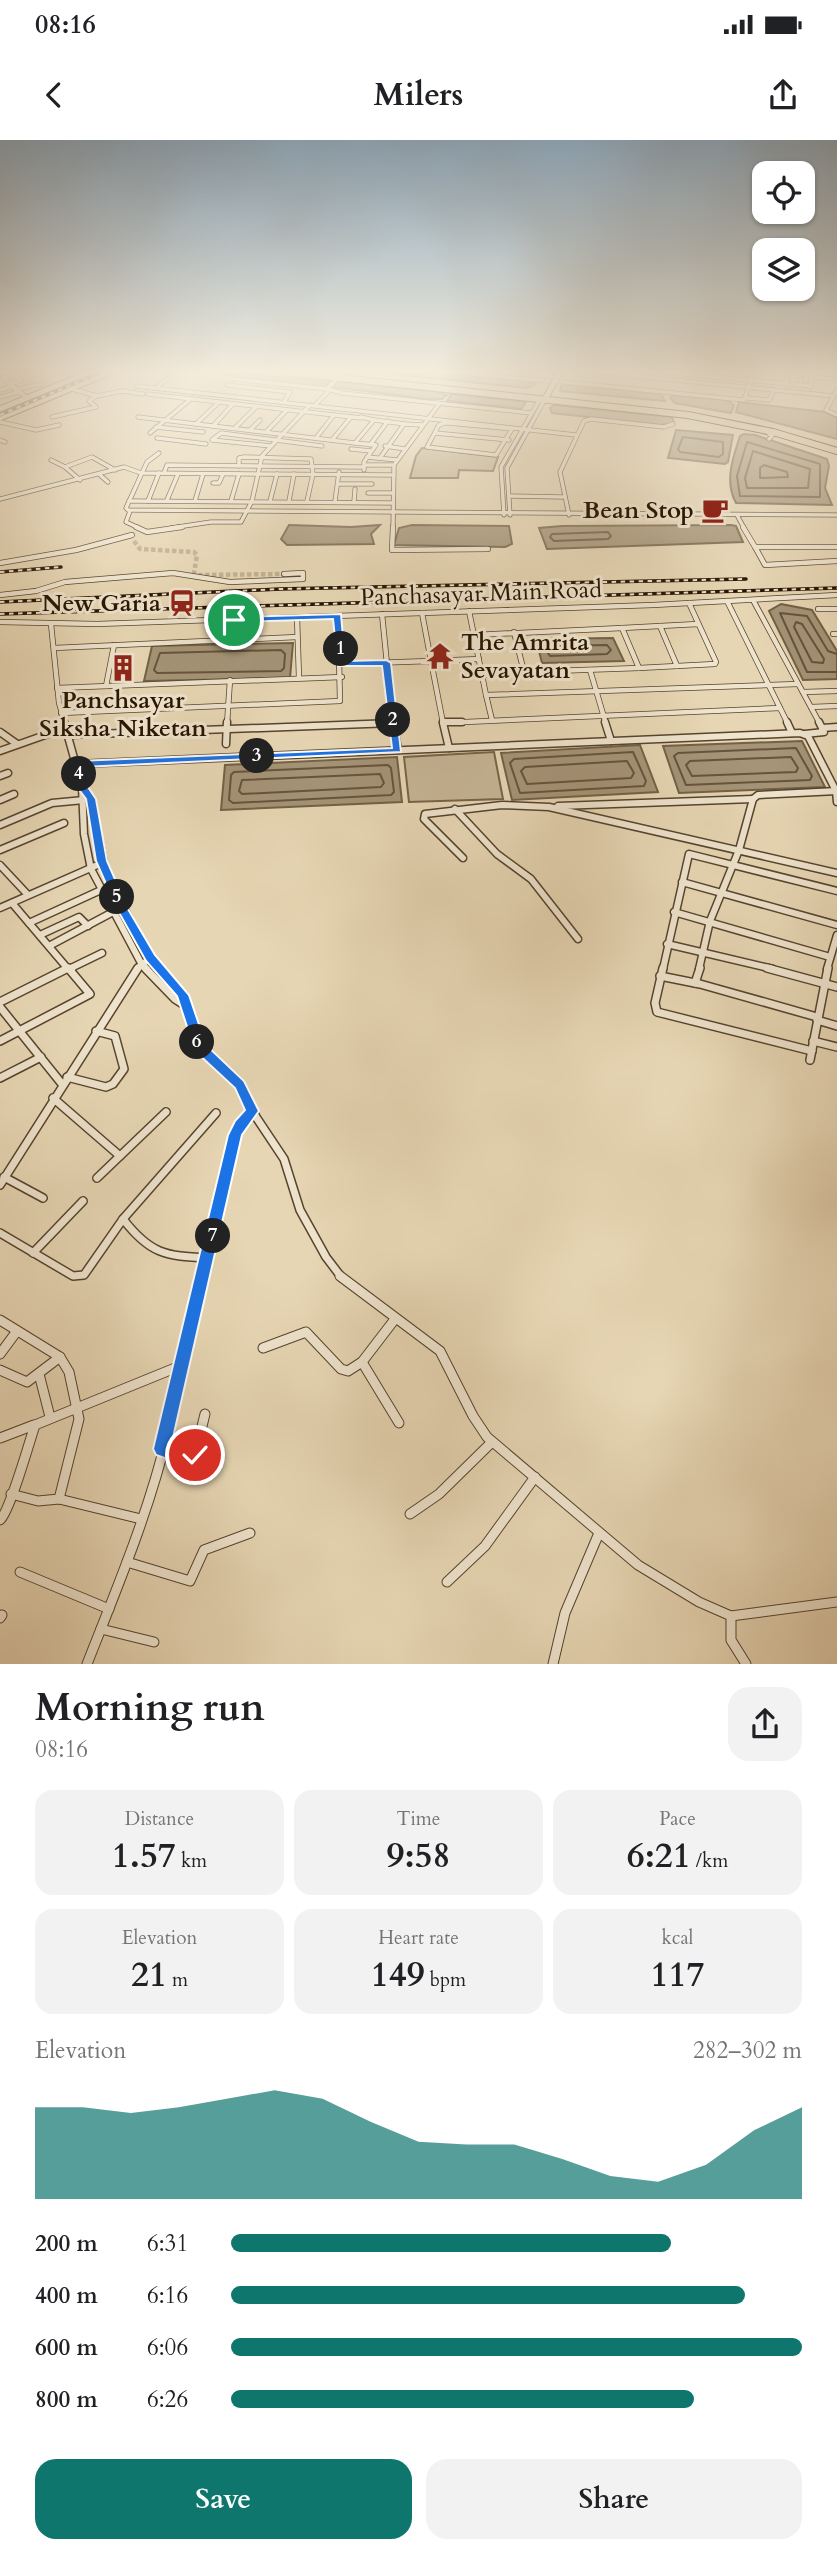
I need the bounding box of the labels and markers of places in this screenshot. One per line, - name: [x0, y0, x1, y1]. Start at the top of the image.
- place label: Bean Stop: [583, 494, 694, 527]
- cafe icon: Bean Stop: [700, 495, 730, 525]
- place label: New Garia: [42, 587, 161, 620]
- station icon: New Garia: [167, 588, 197, 618]
- pin: [204, 590, 264, 650]
- place label: The Amrita Sevayatan: [461, 626, 589, 687]
- pin: 1: [324, 631, 358, 666]
- temple icon: The Amrita Sevayatan: [425, 641, 455, 671]
- building icon: Panchsayar Siksha Niketan: [108, 653, 138, 683]
- place label: Panchsayar Siksha Niketan: [39, 684, 207, 745]
- pin: 2: [376, 702, 410, 738]
- pin: 3: [240, 738, 274, 774]
- pin: 4: [62, 756, 96, 792]
- pin: 5: [100, 880, 134, 914]
- pin: 6: [180, 1024, 214, 1060]
- pin: 7: [196, 1218, 230, 1254]
- pin: [165, 1425, 225, 1485]

